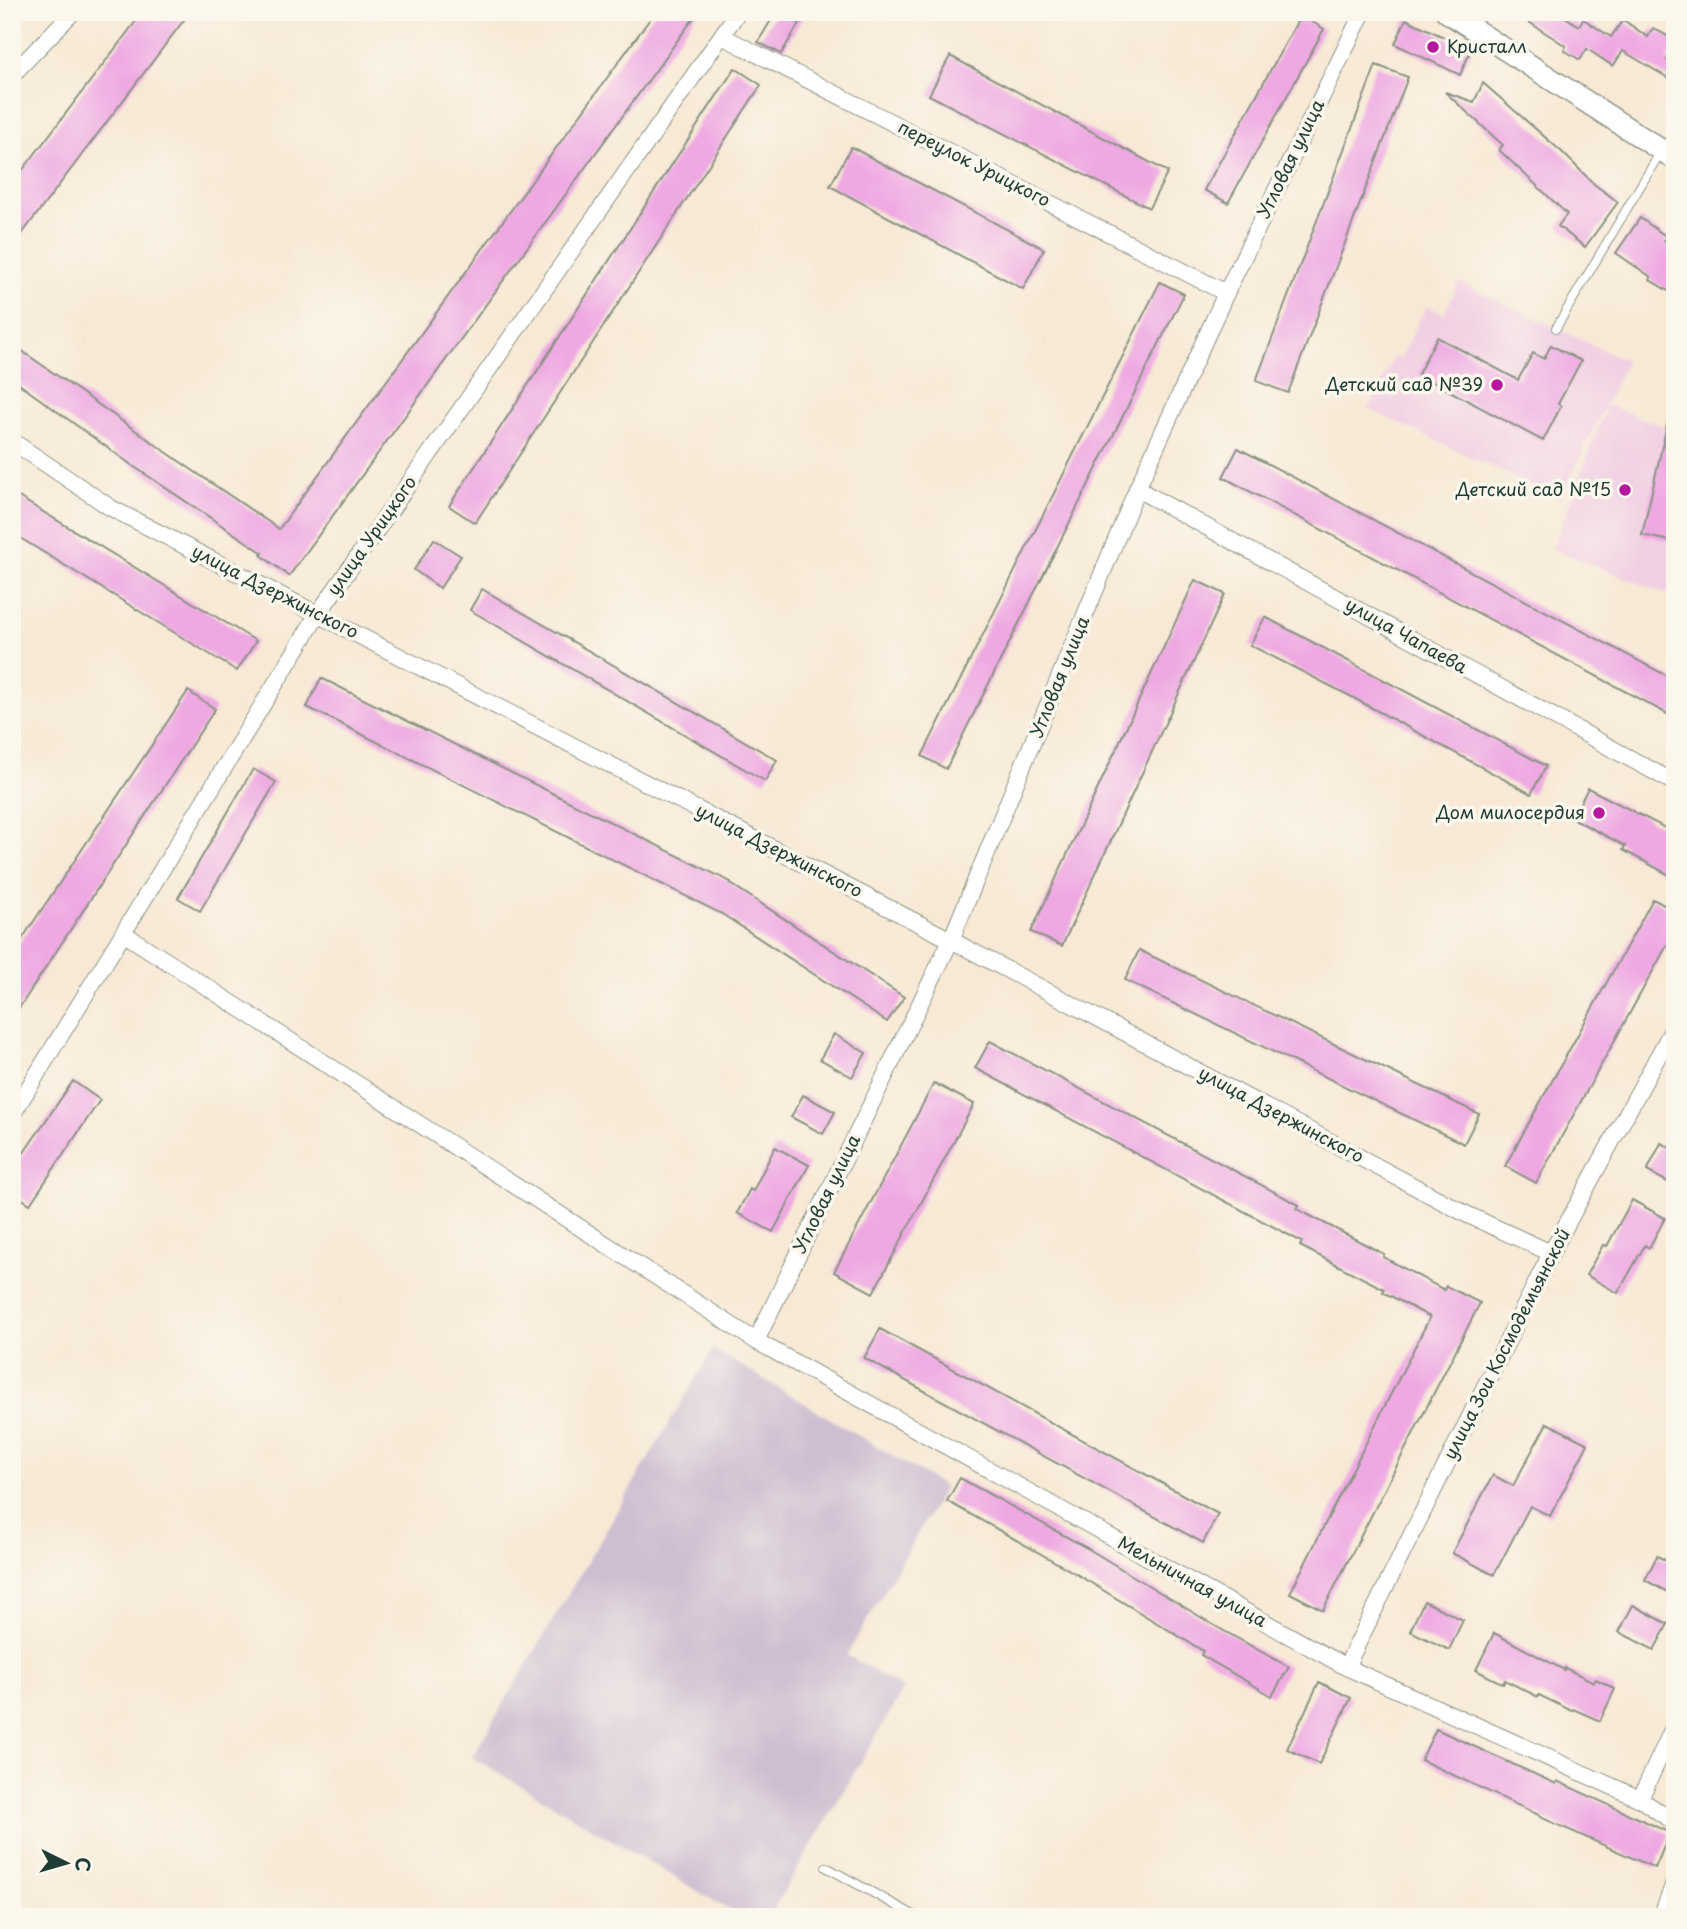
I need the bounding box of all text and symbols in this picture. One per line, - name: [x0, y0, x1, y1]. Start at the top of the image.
- place label: Кристалл: [1447, 32, 1527, 59]
- marker: Кристалл: [1425, 39, 1441, 55]
- street label: Угловая улица: [1249, 94, 1330, 222]
- street label: переулок Урицкого: [894, 113, 1056, 213]
- place label: Детский сад №39: [1324, 370, 1483, 397]
- marker: Детский сад №39: [1489, 377, 1505, 393]
- street label: улица Урицкого: [319, 470, 422, 601]
- place label: Детский сад №15: [1455, 475, 1611, 502]
- marker: Детский сад №15: [1617, 482, 1633, 498]
- street label: улица Дзержинского: [188, 537, 364, 644]
- street label: улица Чапаева: [1341, 590, 1473, 680]
- street label: Угловая улица: [1022, 611, 1096, 741]
- street label: улица Дзержинского: [692, 796, 868, 903]
- place label: Дом милосердия: [1435, 798, 1585, 825]
- marker: Дом милосердия: [1591, 805, 1607, 821]
- street label: улица Дзержинского: [1194, 1059, 1369, 1169]
- street label: Угловая улица: [785, 1129, 866, 1257]
- street label: улица Зои Космодемьянской: [1435, 1223, 1576, 1464]
- street label: Мельничная улица: [1113, 1528, 1273, 1633]
- north arrow: [32, 1828, 102, 1898]
- text: С: [69, 1856, 99, 1873]

